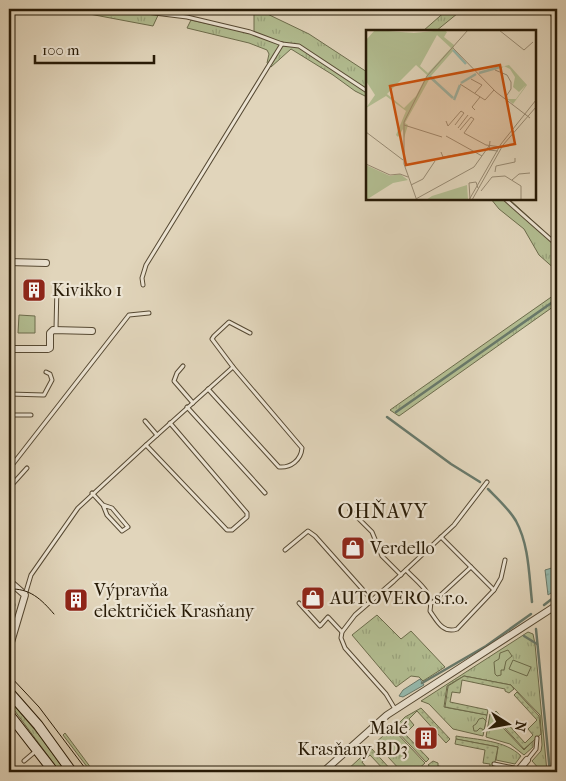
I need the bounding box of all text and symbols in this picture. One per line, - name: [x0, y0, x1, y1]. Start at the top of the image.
- inset map: [366, 30, 536, 200]
- scale bar: [35, 32, 154, 64]
- text: 100 m: [42, 41, 80, 59]
- building icon: Kivikko 1: [21, 277, 47, 303]
- place label: Kivikko 1: [52, 280, 122, 301]
- district label: OHŇAVY: [338, 499, 429, 523]
- shop icon: Verdello: [340, 535, 366, 561]
- place label: Verdello: [369, 538, 435, 559]
- place label: Výpravňa električiek Krasňany: [93, 580, 256, 622]
- shop icon: AUTOVERO s.r.o.: [300, 585, 326, 611]
- building icon: Výpravňa električiek Krasňany: [63, 587, 89, 613]
- place label: AUTOVERO s.r.o.: [329, 588, 468, 609]
- north arrow: [484, 698, 534, 748]
- place label: Malé Krasňany BD3: [297, 718, 408, 760]
- text: N: [511, 720, 530, 734]
- building icon: Malé Krasňany BD3: [413, 725, 439, 751]

